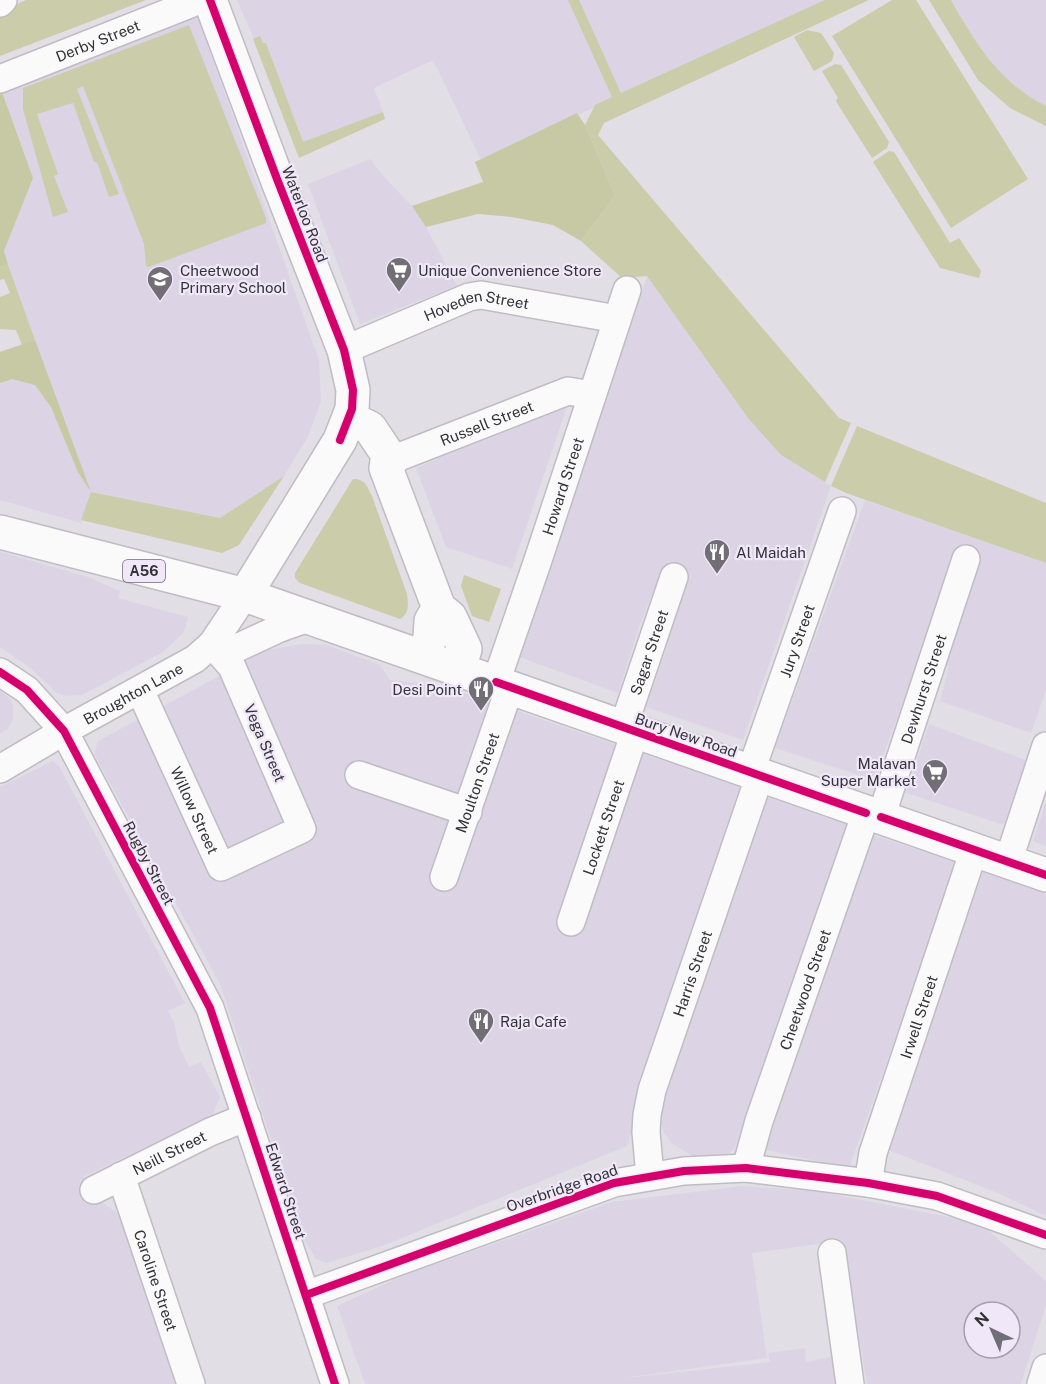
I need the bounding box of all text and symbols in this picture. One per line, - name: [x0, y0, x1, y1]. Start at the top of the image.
- street label: Derby Street: [53, 16, 142, 65]
- street label: Waterloo Road: [279, 163, 331, 265]
- supermarket icon: Unique Convenience Store: [384, 255, 414, 293]
- place label: Cheetwood Primary School: [180, 262, 286, 296]
- place label: Unique Convenience Store: [418, 262, 601, 279]
- school or university icon: Cheetwood Primary School: [145, 264, 175, 302]
- street label: Hoveden Street: [421, 286, 531, 324]
- street label: Russell Street: [437, 397, 536, 449]
- street label: Howard Street: [538, 435, 586, 537]
- restaurant icon: Al Maidah: [702, 537, 732, 575]
- place label: Al Maidah: [736, 544, 806, 561]
- road number: A56: [123, 560, 165, 582]
- street label: Jury Street: [776, 602, 817, 680]
- street label: Sagar Street: [626, 607, 671, 697]
- street label: Dewhurst Street: [897, 632, 949, 746]
- street label: Broughton Lane: [80, 659, 186, 727]
- restaurant icon: Desi Point: [466, 674, 496, 712]
- place label: Desi Point: [392, 681, 462, 698]
- street label: Vega Street: [241, 702, 289, 785]
- street label: Bury New Road: [633, 710, 739, 760]
- street label: Moulton Street: [452, 730, 502, 835]
- place label: Malavan Super Market: [821, 755, 916, 789]
- supermarket icon: Malavan Super Market: [920, 757, 950, 795]
- street label: Willow Street: [168, 764, 222, 857]
- street label: Lockett Street: [579, 777, 627, 877]
- street label: Rugby Street: [120, 818, 178, 908]
- street label: Cheetwood Street: [776, 927, 834, 1052]
- street label: Harris Street: [669, 928, 715, 1019]
- street label: Irwell Street: [897, 973, 940, 1061]
- restaurant icon: Raja Cafe: [466, 1006, 496, 1044]
- place label: Raja Cafe: [500, 1013, 567, 1030]
- street label: Neill Street: [130, 1127, 209, 1178]
- street label: Edward Street: [262, 1141, 310, 1241]
- street label: Overbridge Road: [504, 1161, 620, 1215]
- street label: Caroline Street: [131, 1227, 181, 1333]
- north arrow: [962, 1300, 1022, 1360]
- text: N: [971, 1308, 993, 1331]

